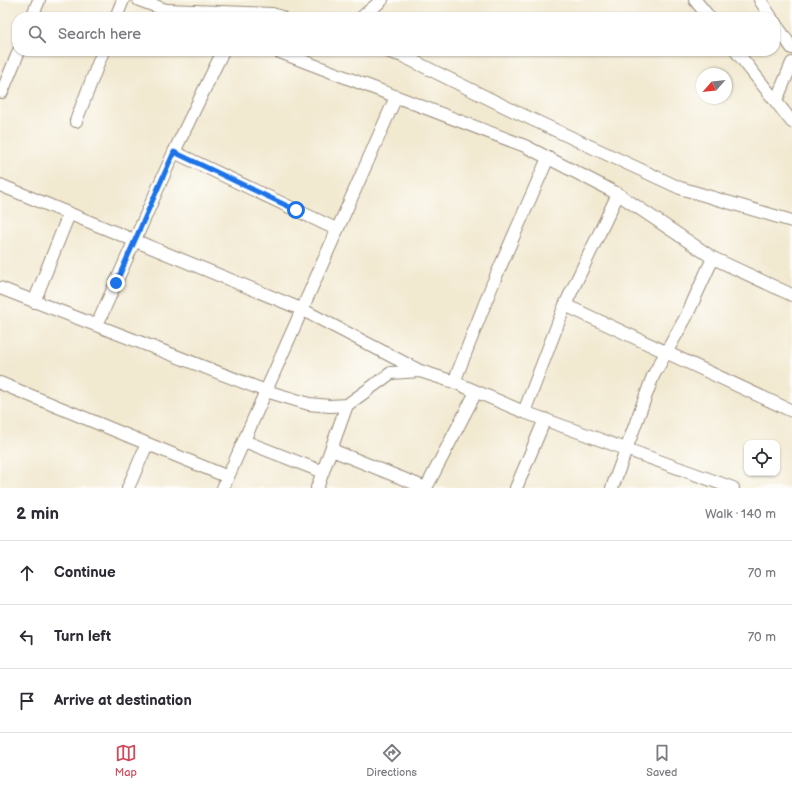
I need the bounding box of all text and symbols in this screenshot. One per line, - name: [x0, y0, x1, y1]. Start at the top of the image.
- search box: [12, 12, 780, 56]
- icon: search: [26, 23, 48, 45]
- text: Search here: [58, 25, 141, 44]
- north arrow: [696, 68, 732, 104]
- route start: [287, 201, 305, 219]
- route end: [107, 274, 125, 292]
- map controls: [744, 440, 780, 476]
- button: locate: [744, 440, 780, 476]
- text: 2 min: [16, 504, 59, 524]
- text: Walk · 140 m: [705, 506, 776, 522]
- icon: ahead: [16, 562, 38, 584]
- text: Continue: [54, 563, 116, 582]
- text: 70 m: [748, 565, 776, 581]
- icon: left: [16, 626, 38, 648]
- text: Turn left: [54, 627, 111, 646]
- text: 70 m: [748, 629, 776, 645]
- icon: arrive: [16, 690, 38, 712]
- text: Arrive at destination: [54, 691, 192, 710]
- tab: Map: [115, 742, 137, 779]
- tab: Directions: [366, 742, 417, 779]
- tab: Saved: [646, 742, 677, 779]

